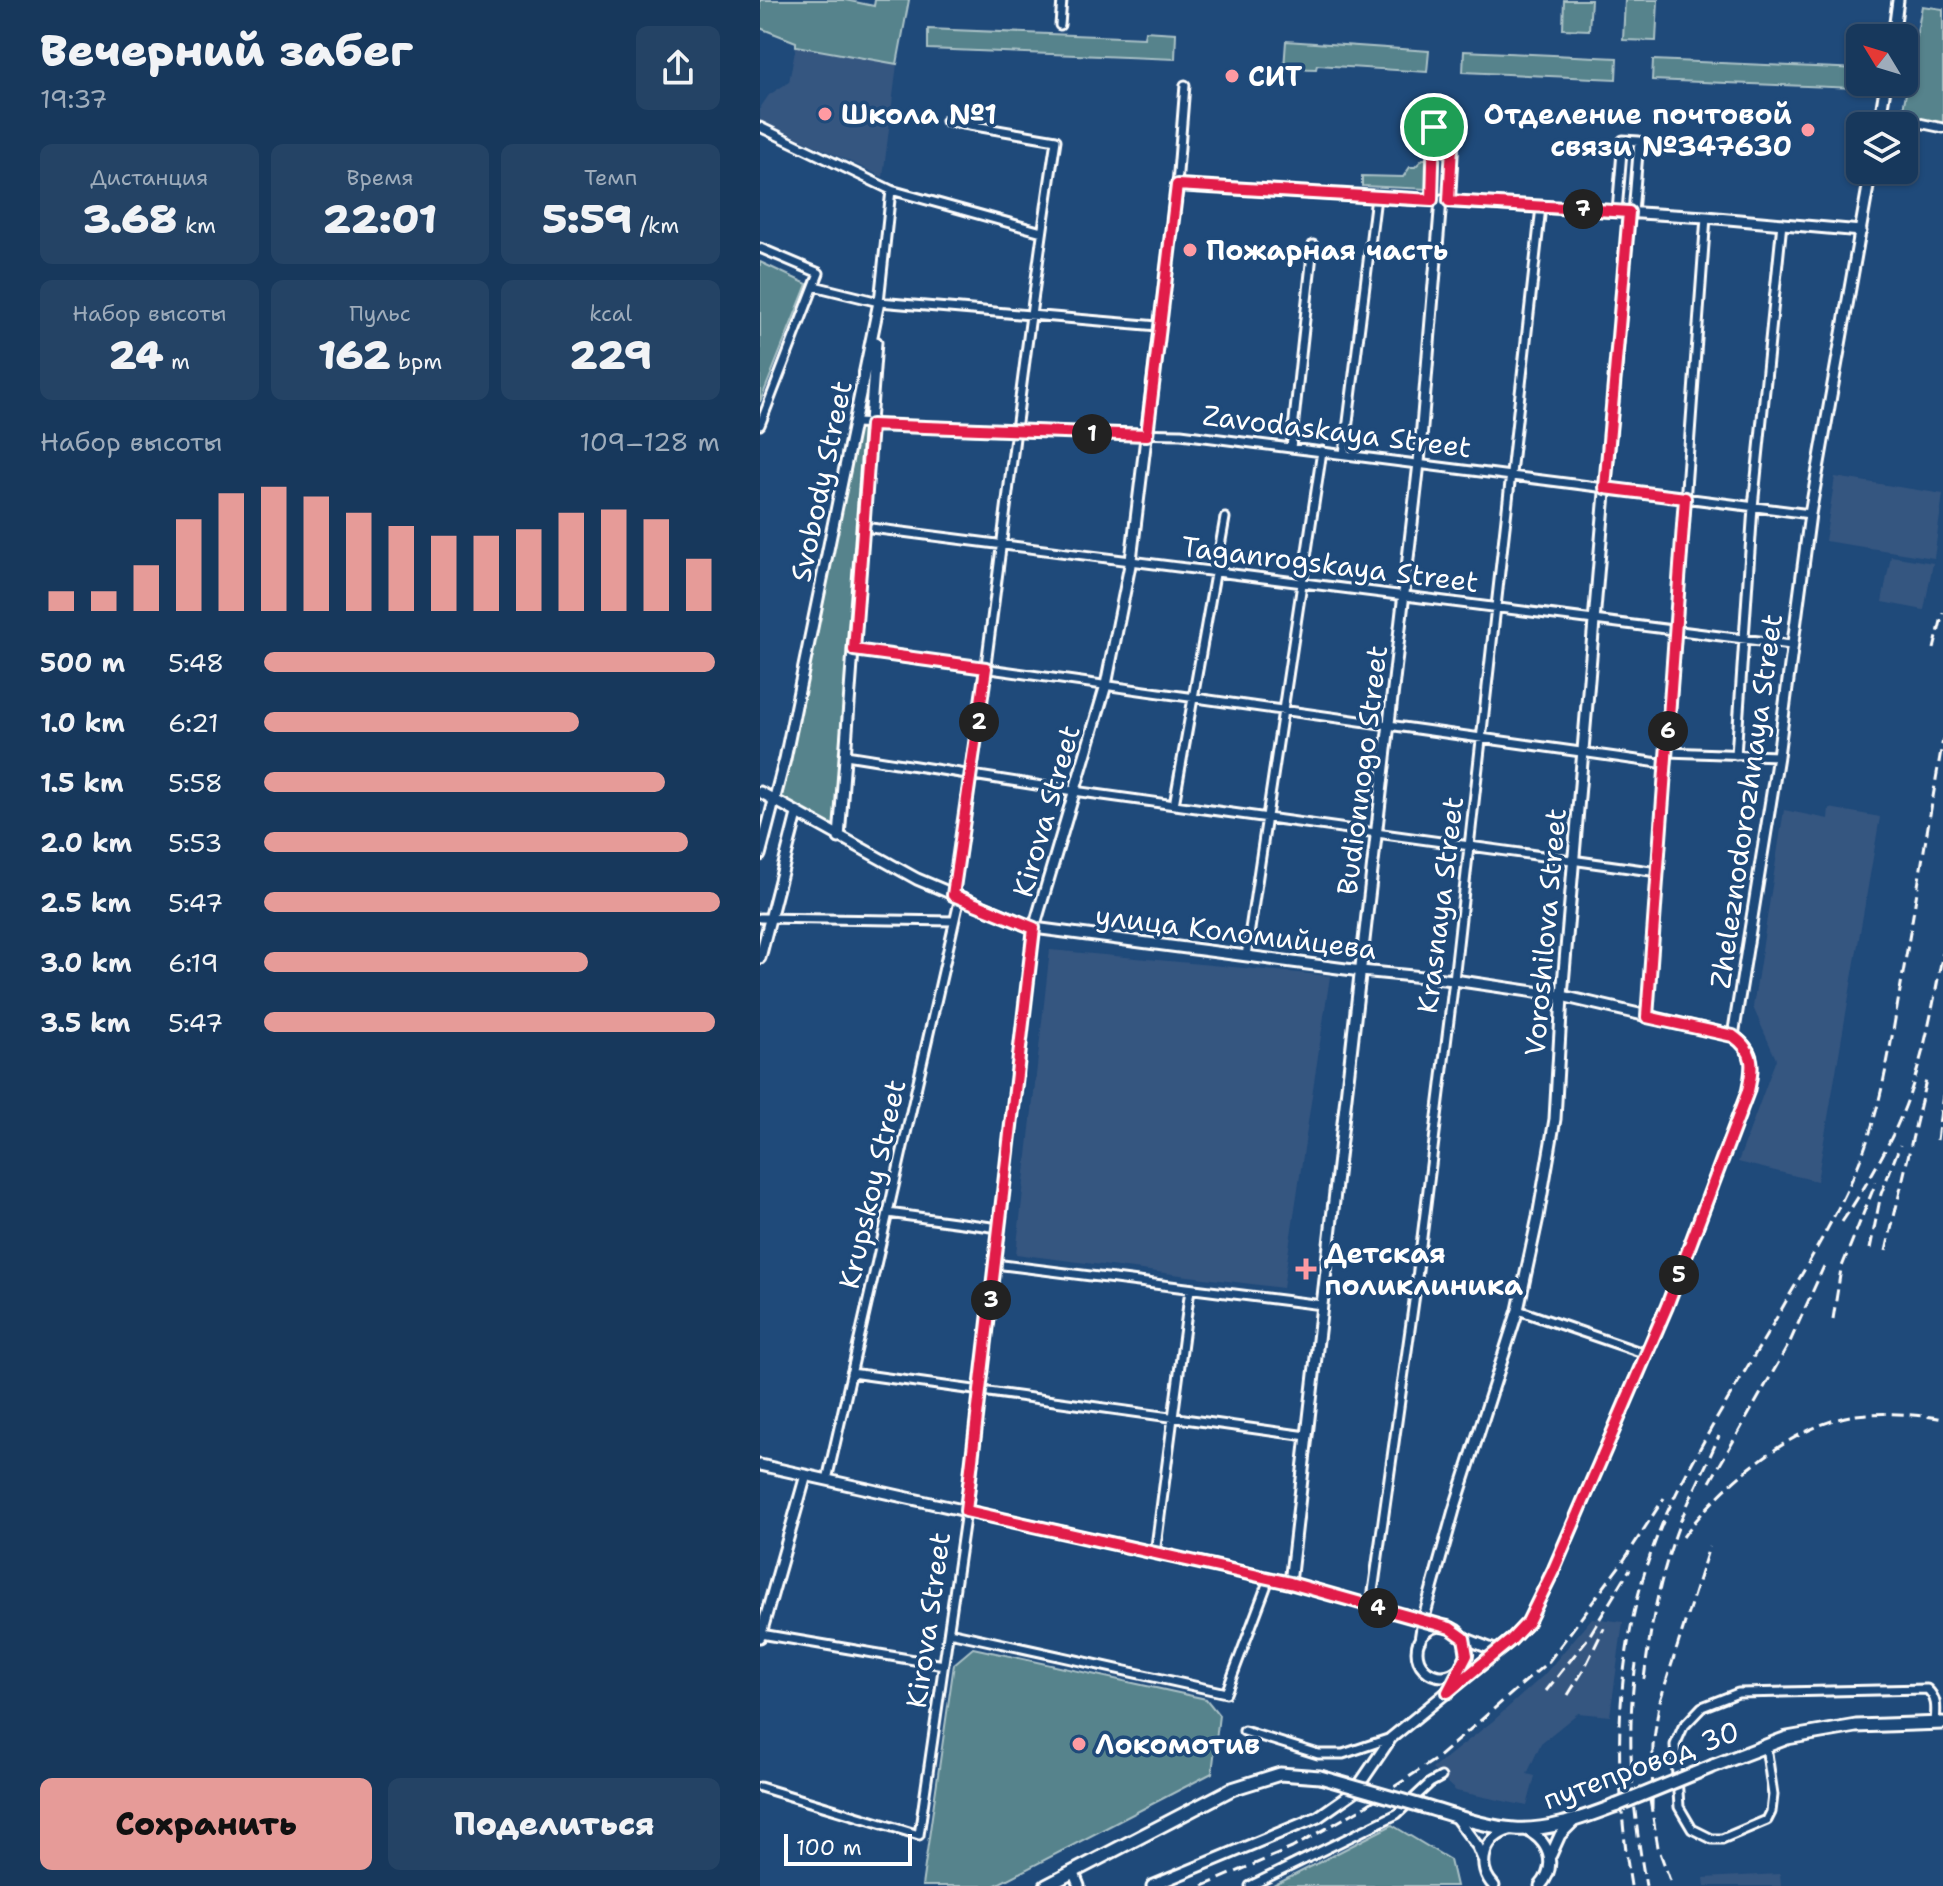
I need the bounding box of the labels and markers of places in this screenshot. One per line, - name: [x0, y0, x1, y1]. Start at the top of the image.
- place label: СИТ: [1248, 57, 1303, 95]
- marker: СИТ: [1223, 67, 1241, 85]
- pin: [1400, 93, 1468, 161]
- place label: Школа №1: [841, 95, 997, 133]
- place label: Отделение почтовой связи №347630: [1483, 95, 1792, 165]
- marker: Школа №1: [816, 105, 834, 123]
- marker: Отделение почтовой связи №347630: [1799, 121, 1817, 139]
- pin: 7: [1563, 189, 1603, 229]
- place label: Пожарная часть: [1206, 231, 1448, 269]
- marker: Пожарная часть: [1181, 241, 1199, 259]
- pin: 1: [1072, 414, 1112, 454]
- pin: 2: [959, 702, 999, 742]
- pin: 6: [1648, 711, 1688, 751]
- place label: Детская поликлиника: [1324, 1234, 1523, 1304]
- pin: 5: [1659, 1255, 1699, 1295]
- marker: Детская поликлиника: [1295, 1258, 1317, 1280]
- pin: 3: [971, 1280, 1011, 1320]
- pin: 4: [1358, 1588, 1398, 1628]
- place label: Локомотив: [1095, 1725, 1260, 1763]
- marker: Локомотив: [1070, 1735, 1088, 1753]

